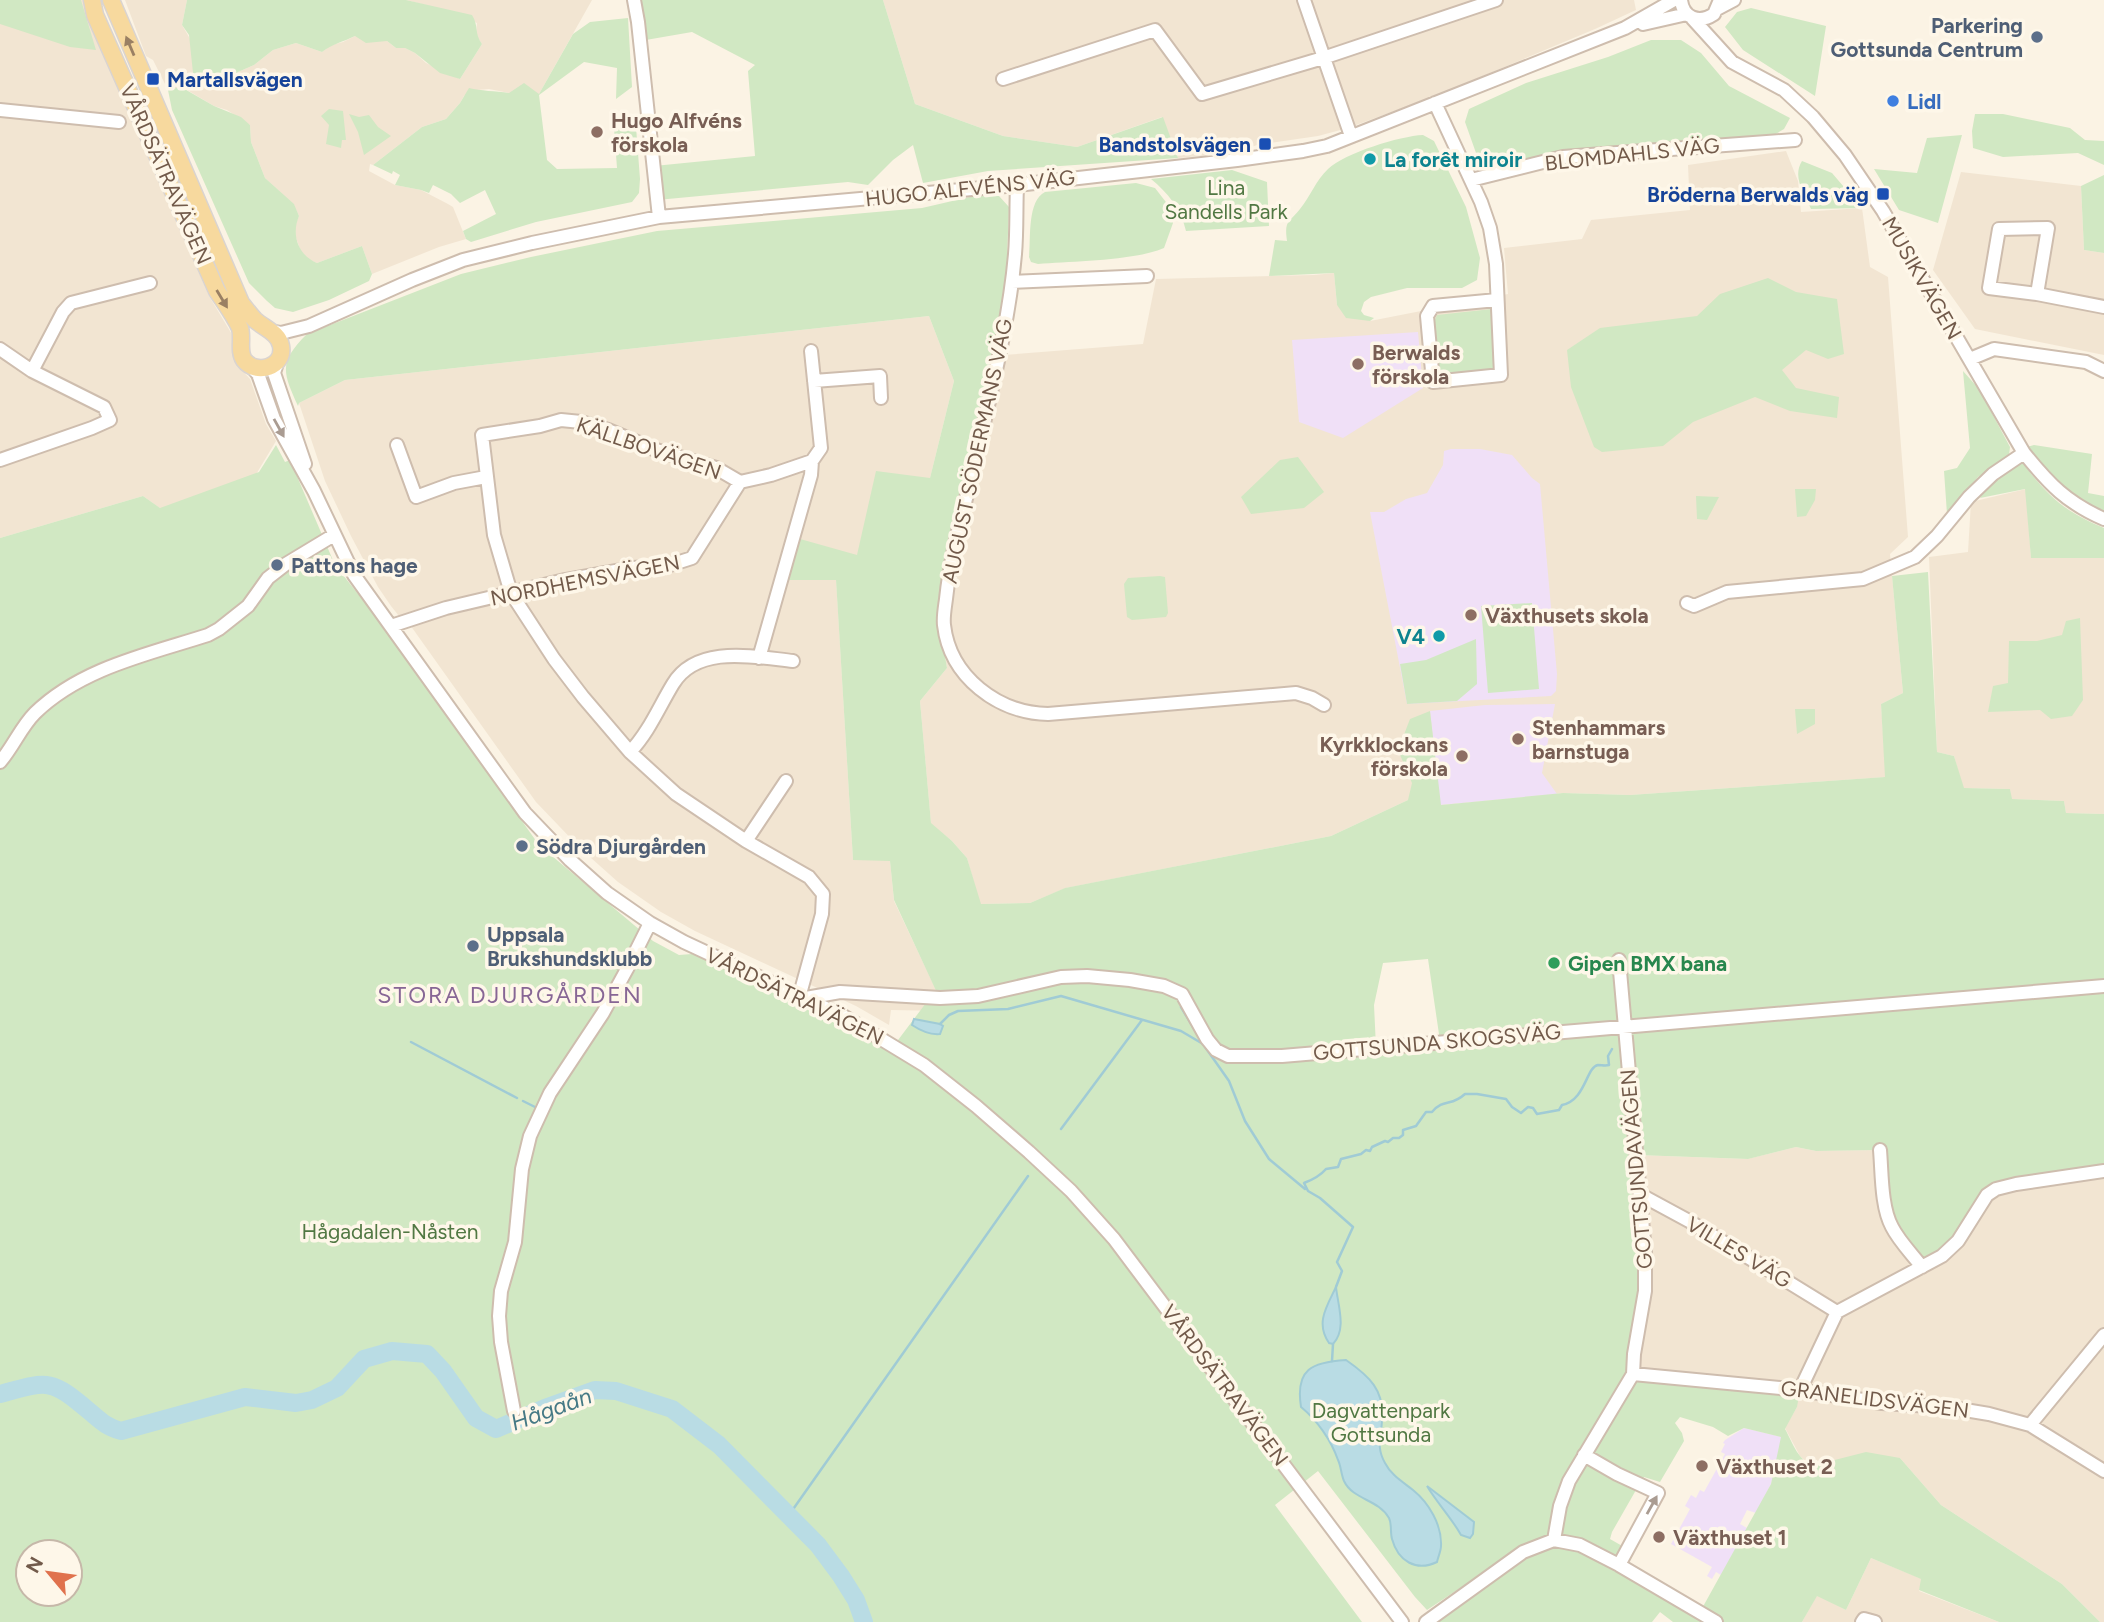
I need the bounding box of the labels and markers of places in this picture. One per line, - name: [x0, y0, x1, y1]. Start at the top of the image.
- place label: Parkering Gottsunda Centrum: [1831, 13, 2023, 62]
- marker: Parkering Gottsunda Centrum: [2029, 29, 2045, 45]
- place label: Martallsvägen: [167, 67, 303, 92]
- marker: Martallsvägen: [145, 71, 161, 87]
- place label: Lidl: [1907, 89, 1941, 114]
- marker: Lidl: [1885, 93, 1901, 109]
- place label: Hugo Alfvéns förskola: [611, 108, 742, 157]
- marker: Hugo Alfvéns förskola: [589, 124, 605, 140]
- place label: Bandstolsvägen: [1098, 132, 1251, 157]
- marker: Bandstolsvägen: [1257, 136, 1273, 152]
- place label: La forêt miroir: [1384, 147, 1522, 172]
- marker: La forêt miroir: [1362, 151, 1378, 167]
- place label: Bröderna Berwalds väg: [1647, 182, 1869, 207]
- marker: Bröderna Berwalds väg: [1875, 186, 1891, 202]
- place label: Berwalds förskola: [1372, 340, 1460, 389]
- marker: Berwalds förskola: [1350, 356, 1366, 372]
- place label: Pattons hage: [291, 553, 418, 578]
- marker: Pattons hage: [269, 557, 285, 573]
- place label: Växthusets skola: [1485, 603, 1649, 628]
- marker: Växthusets skola: [1463, 607, 1479, 623]
- place label: V4: [1397, 624, 1425, 649]
- marker: V4: [1431, 628, 1447, 644]
- place label: Stenhammars barnstuga: [1532, 715, 1666, 764]
- marker: Stenhammars barnstuga: [1510, 731, 1526, 747]
- place label: Kyrkklockans förskola: [1320, 732, 1448, 781]
- marker: Kyrkklockans förskola: [1454, 748, 1470, 764]
- place label: Södra Djurgården: [536, 834, 706, 859]
- marker: Södra Djurgården: [514, 838, 530, 854]
- place label: Uppsala Brukshundsklubb: [487, 922, 652, 971]
- marker: Uppsala Brukshundsklubb: [465, 938, 481, 954]
- place label: Gipen BMX bana: [1568, 951, 1727, 976]
- marker: Gipen BMX bana: [1546, 955, 1562, 971]
- place label: Växthuset 2: [1716, 1454, 1833, 1479]
- marker: Växthuset 2: [1694, 1458, 1710, 1474]
- place label: Växthuset 1: [1673, 1525, 1787, 1550]
- marker: Växthuset 1: [1651, 1529, 1667, 1545]

